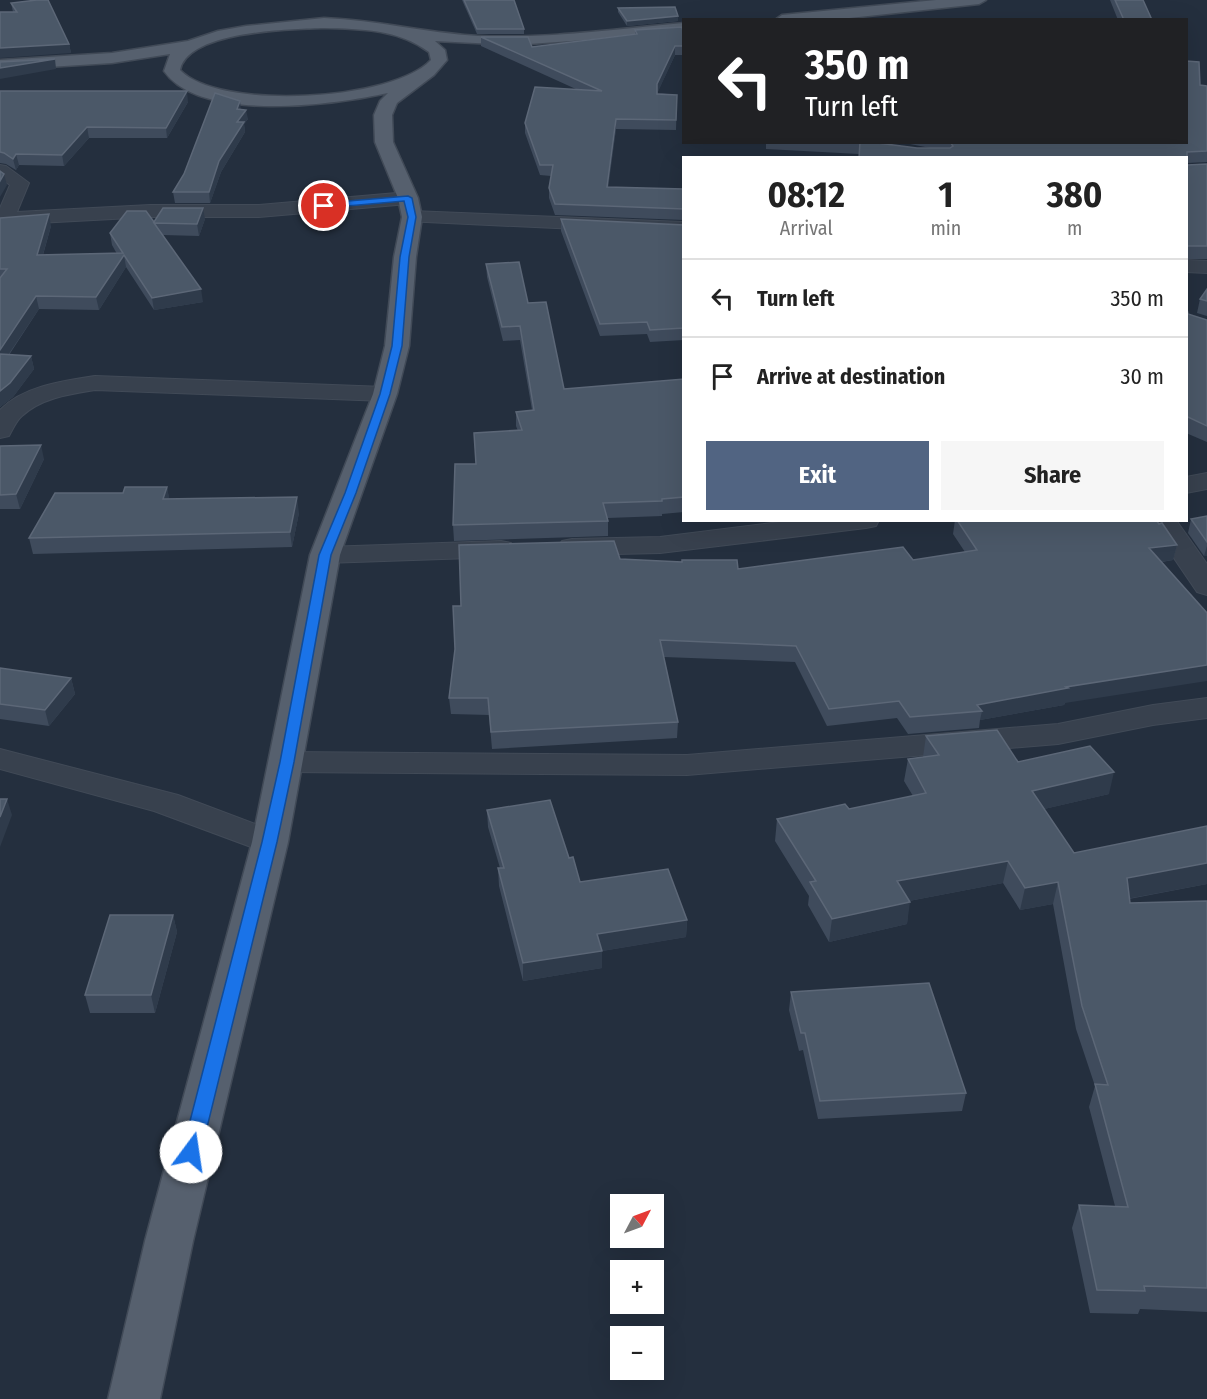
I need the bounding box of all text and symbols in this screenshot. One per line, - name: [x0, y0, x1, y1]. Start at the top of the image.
- text: 350 m: [805, 40, 909, 90]
- icon: left: [706, 42, 784, 120]
- text: Turn left: [805, 91, 898, 123]
- text: 08:12: [767, 173, 845, 217]
- text: 1: [938, 173, 954, 217]
- text: 380: [1047, 173, 1103, 217]
- pin: [298, 180, 349, 231]
- icon: arrive: [307, 189, 340, 222]
- text: Arrival: [780, 216, 833, 240]
- text: min: [930, 216, 961, 240]
- text: m: [1067, 216, 1082, 240]
- icon: left: [706, 282, 739, 315]
- text: Turn left: [757, 285, 835, 312]
- text: 350 m: [1110, 285, 1164, 312]
- icon: arrive: [706, 360, 739, 393]
- text: Arrive at destination: [757, 363, 945, 390]
- text: 30 m: [1121, 363, 1164, 390]
- button: Exit: [706, 441, 929, 510]
- button: Share: [941, 441, 1164, 510]
- position arrow: [159, 1120, 223, 1184]
- north arrow: [610, 1194, 664, 1248]
- map controls: [610, 1194, 664, 1380]
- button: +: [610, 1260, 664, 1314]
- button: −: [610, 1326, 664, 1380]

